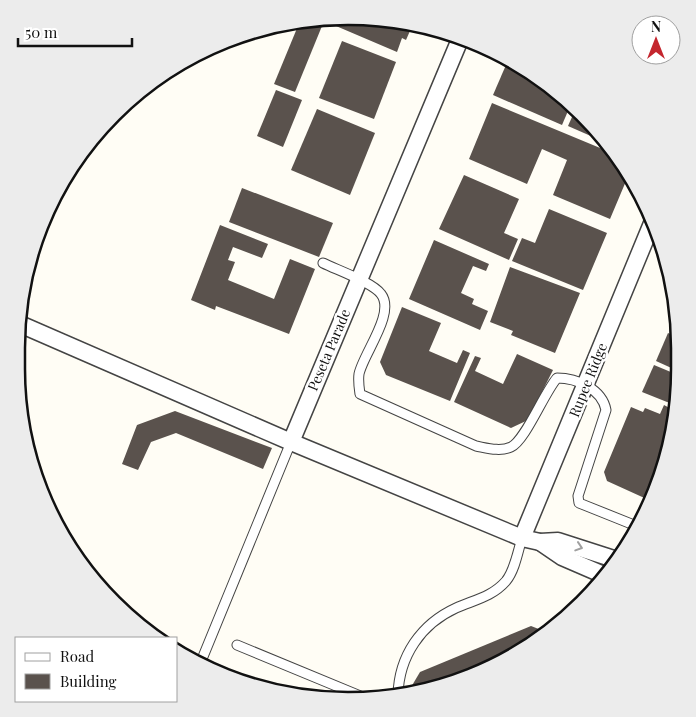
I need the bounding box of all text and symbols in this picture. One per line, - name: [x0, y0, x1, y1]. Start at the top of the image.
- scale bar: [18, 15, 131, 47]
- north arrow: [631, 15, 681, 65]
- text: N: [651, 17, 661, 36]
- text: 50 m: [25, 22, 58, 42]
- street label: Peseta Parade: [303, 306, 354, 394]
- street label: Rupee Ridge: [564, 340, 611, 420]
- one-way arrow: [574, 541, 583, 551]
- legend: [15, 637, 178, 702]
- text: Road: [60, 646, 94, 666]
- text: Building: [60, 671, 117, 691]

